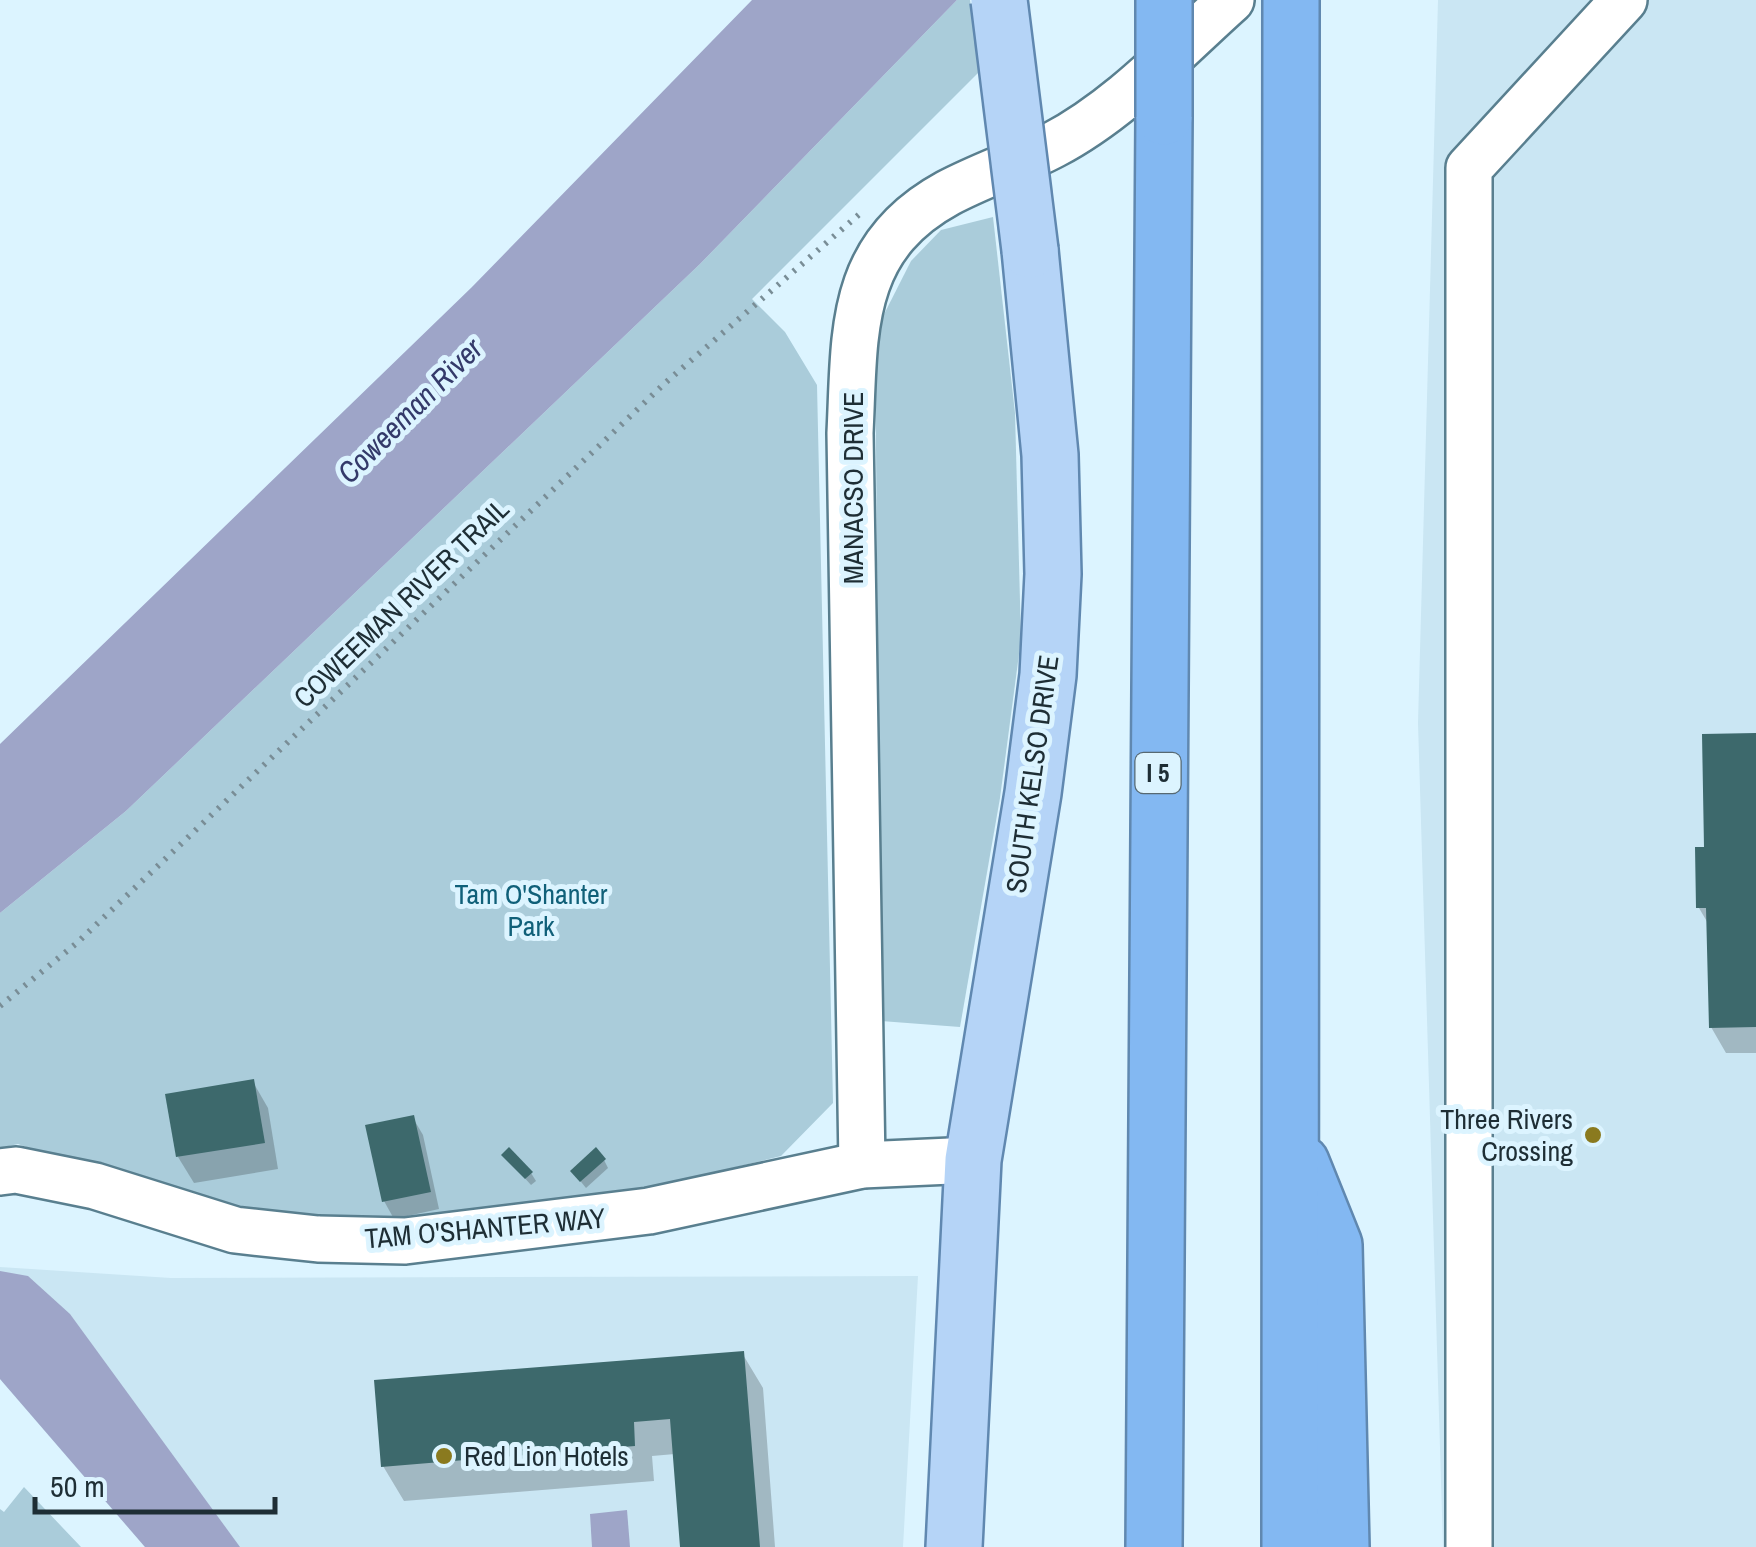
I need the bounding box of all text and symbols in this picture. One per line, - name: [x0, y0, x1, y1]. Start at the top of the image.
- water label: Coweeman River: [328, 328, 491, 492]
- street label: MANACSO DRIVE: [834, 392, 872, 584]
- street label: COWEEMAN RIVER TRAIL: [285, 490, 517, 716]
- street label: SOUTH KELSO DRIVE: [996, 653, 1068, 895]
- road number: I 5: [1136, 753, 1180, 793]
- park label: Tam O'Shanter Park: [455, 875, 608, 945]
- place label: Three Rivers Crossing: [1440, 1100, 1573, 1170]
- marker: Three Rivers Crossing: [1582, 1124, 1604, 1146]
- street label: TAM O'SHANTER WAY: [363, 1198, 608, 1257]
- place label: Red Lion Hotels: [464, 1437, 629, 1475]
- marker: Red Lion Hotels: [433, 1445, 455, 1467]
- scale bar: [35, 1452, 275, 1514]
- text: 50 m: [50, 1466, 105, 1506]

